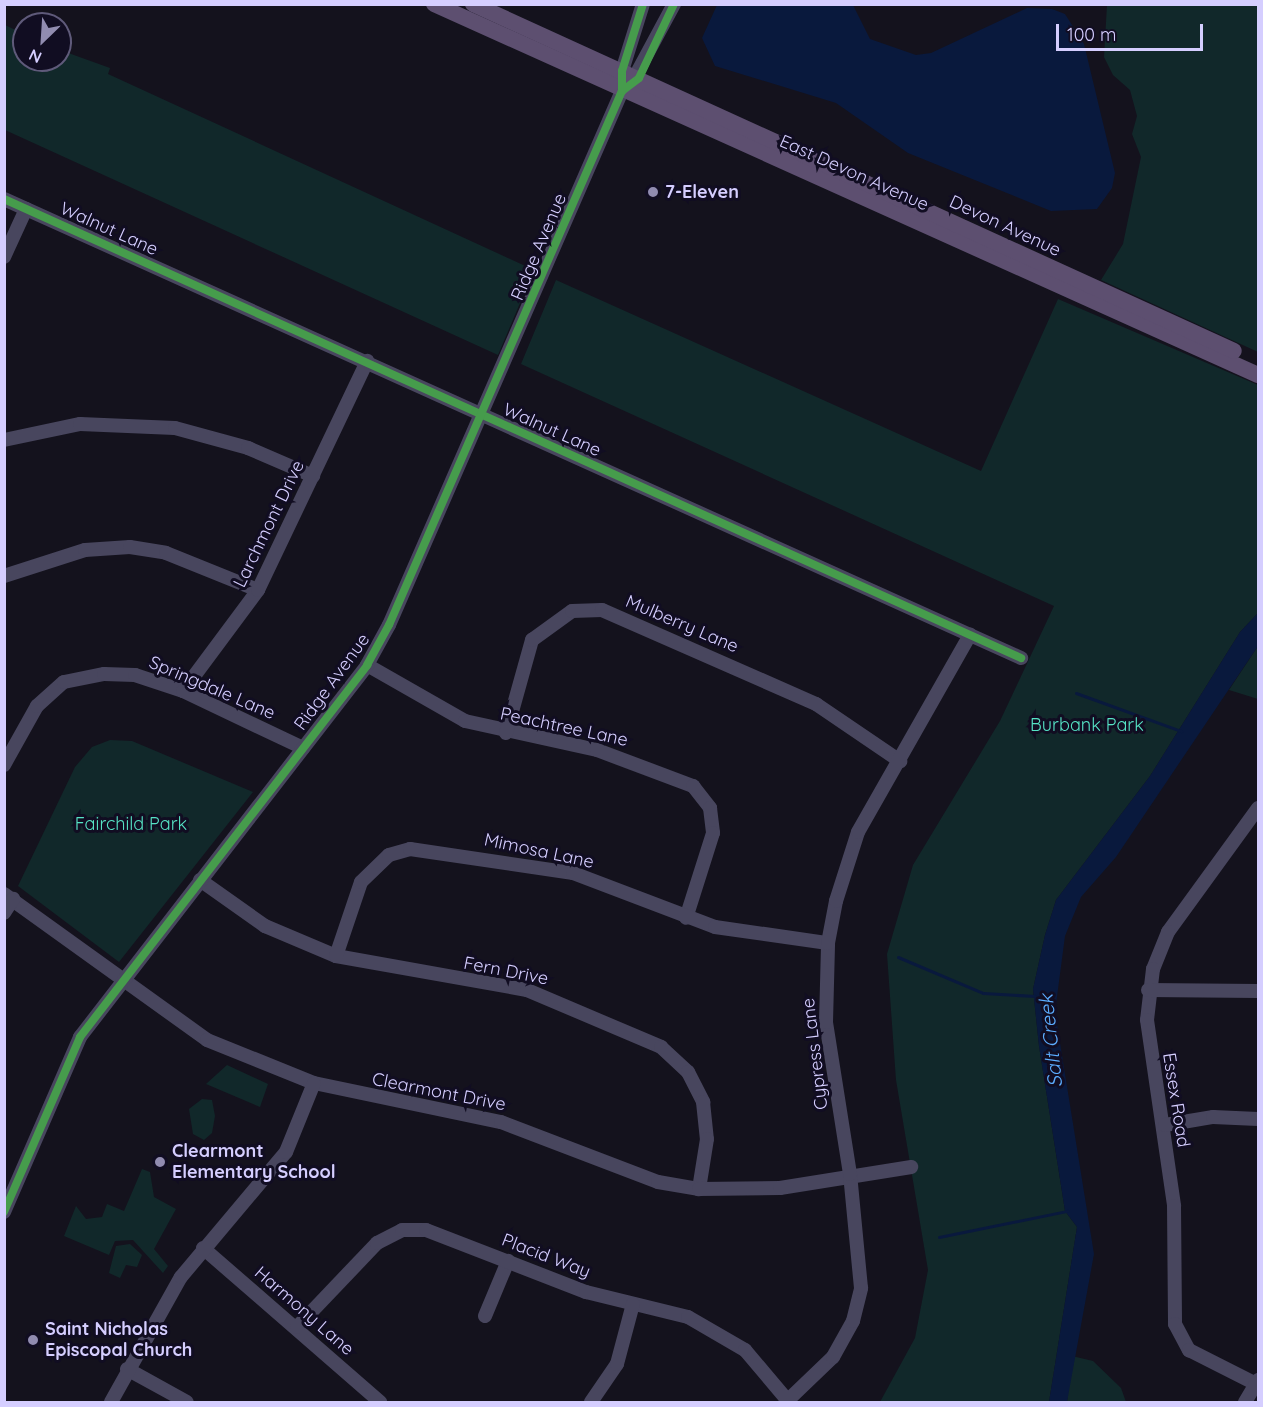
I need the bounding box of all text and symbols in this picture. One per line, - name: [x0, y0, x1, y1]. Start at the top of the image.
- north arrow: [12, 12, 72, 72]
- scale bar: [1059, 12, 1206, 50]
- text: 100 m: [1067, 23, 1116, 46]
- text: N: [26, 45, 45, 68]
- street label: East Devon Avenue: [776, 130, 932, 216]
- place label: 7-Eleven: [665, 181, 739, 203]
- marker: 7-Eleven: [646, 185, 660, 199]
- street label: Ridge Avenue: [507, 190, 571, 304]
- street label: Devon Avenue: [946, 191, 1064, 261]
- street label: Walnut Lane: [57, 198, 161, 260]
- street label: Walnut Lane: [500, 399, 604, 461]
- street label: Larchmont Drive: [229, 457, 309, 591]
- street label: Mulberry Lane: [622, 591, 742, 657]
- street label: Ridge Avenue: [290, 629, 374, 735]
- street label: Springdale Lane: [146, 652, 278, 724]
- street label: Peachtree Lane: [498, 703, 630, 751]
- park label: Burbank Park: [1030, 714, 1144, 736]
- park label: Fairchild Park: [75, 813, 187, 835]
- street label: Mimosa Lane: [482, 829, 596, 873]
- street label: Fern Drive: [462, 952, 550, 990]
- water label: Salt Creek: [1033, 993, 1067, 1089]
- street label: Cypress Lane: [797, 997, 833, 1111]
- street label: Essex Road: [1158, 1051, 1194, 1149]
- street label: Clearmont Drive: [370, 1068, 508, 1116]
- place label: Clearmont Elementary School: [172, 1141, 336, 1184]
- marker: Clearmont Elementary School: [153, 1155, 167, 1169]
- street label: Placid Way: [499, 1229, 593, 1283]
- street label: Harmony Lane: [250, 1262, 358, 1360]
- place label: Saint Nicholas Episcopal Church: [45, 1319, 192, 1362]
- marker: Saint Nicholas Episcopal Church: [26, 1333, 40, 1347]

